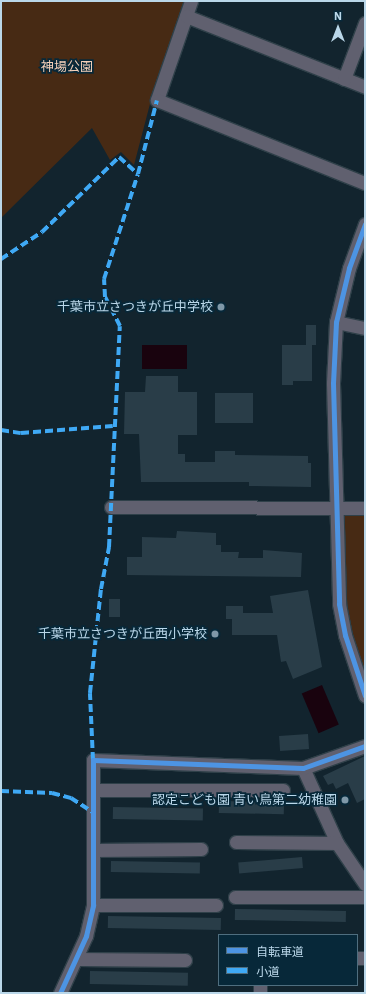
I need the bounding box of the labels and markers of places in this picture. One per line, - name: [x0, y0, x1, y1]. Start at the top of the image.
- place label: 千葉市立さつきが丘中学校: [57, 299, 213, 315]
- marker: 千葉市立さつきが丘中学校: [216, 302, 226, 312]
- place label: 千葉市立さつきが丘西小学校: [38, 626, 207, 642]
- marker: 千葉市立さつきが丘西小学校: [210, 629, 220, 639]
- place label: 認定こども園 青い鳥第二幼稚園: [152, 792, 337, 808]
- marker: 認定こども園 青い鳥第二幼稚園: [340, 795, 350, 805]

